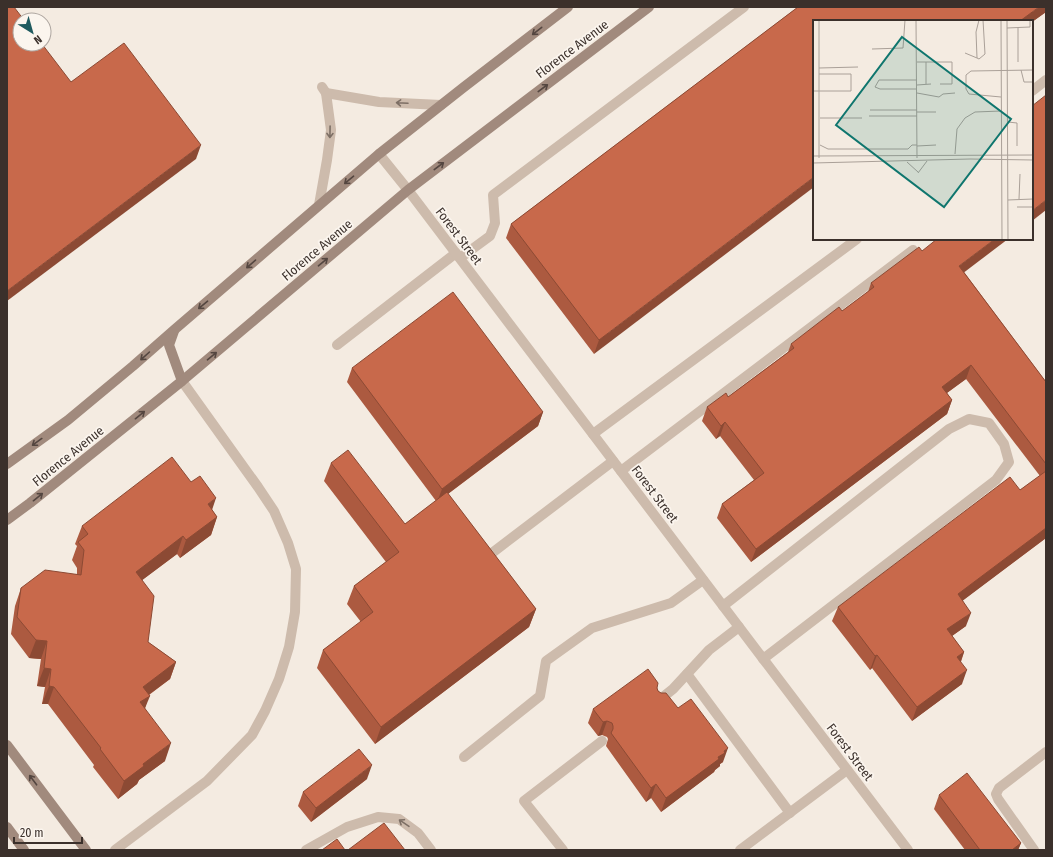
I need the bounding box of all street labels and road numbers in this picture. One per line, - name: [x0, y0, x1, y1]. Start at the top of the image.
- street label: Florence Avenue: [533, 17, 611, 81]
- street label: Forest Street: [433, 205, 486, 268]
- street label: Florence Avenue: [279, 216, 355, 284]
- street label: Florence Avenue: [29, 423, 107, 489]
- street label: Forest Street: [629, 463, 682, 526]
- street label: Forest Street: [824, 721, 877, 784]

